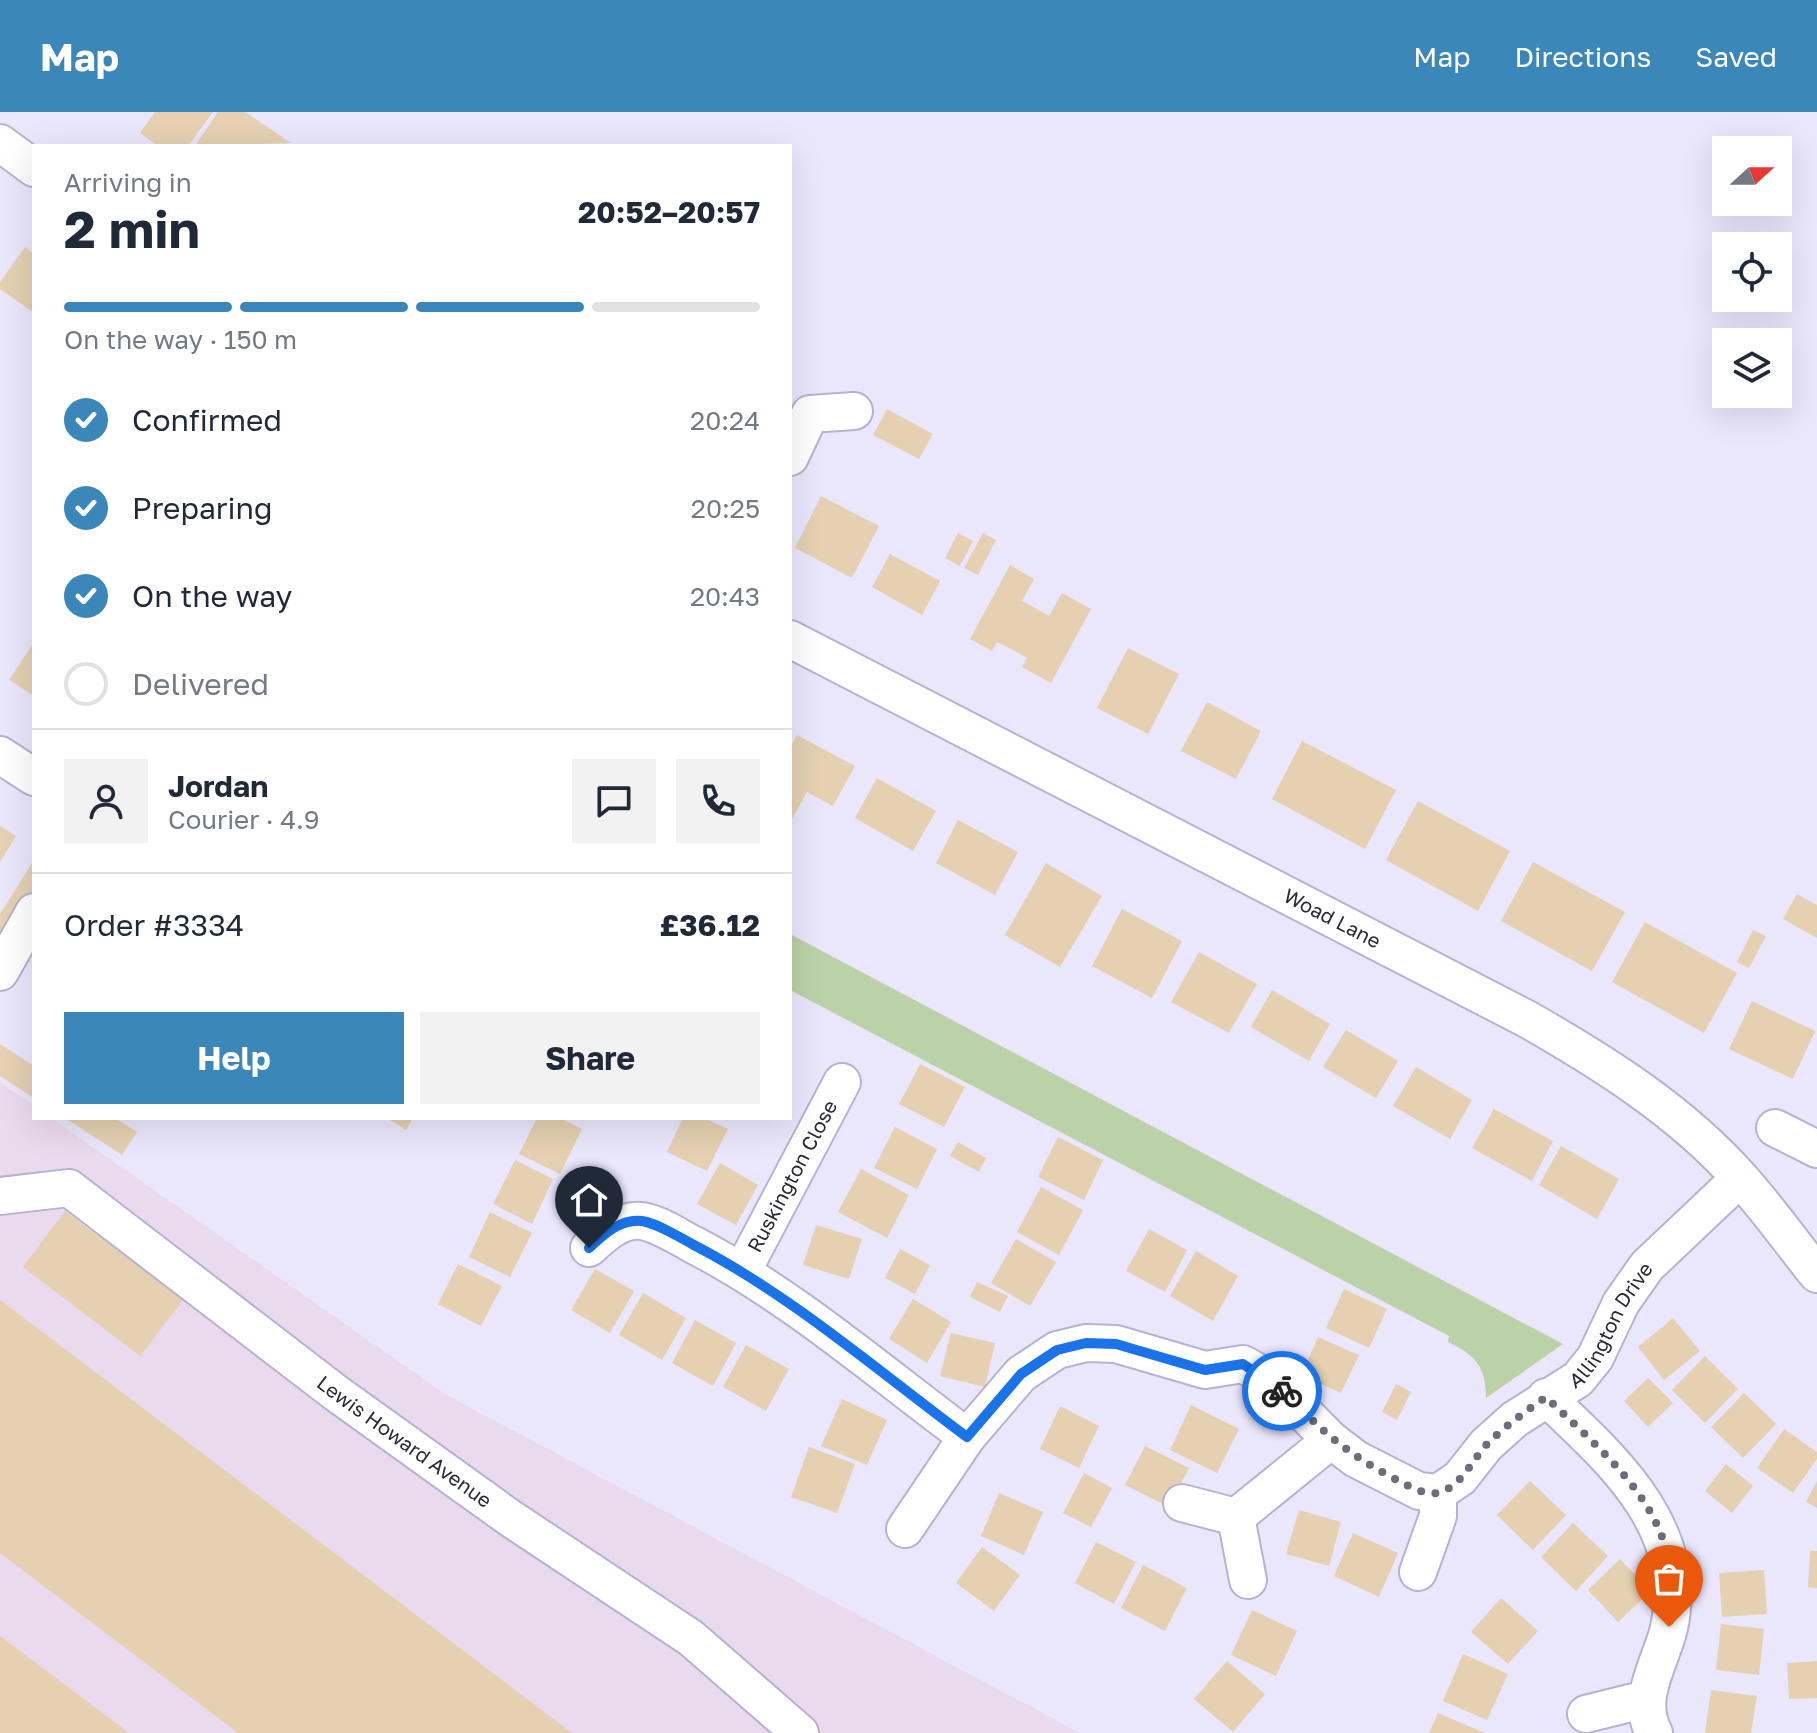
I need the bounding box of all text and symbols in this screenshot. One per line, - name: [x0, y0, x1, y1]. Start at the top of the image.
- text: Map: [40, 34, 119, 79]
- text: Map: [1413, 40, 1470, 73]
- text: Directions: [1514, 40, 1651, 73]
- text: Saved: [1695, 40, 1777, 73]
- north arrow: [1712, 136, 1792, 216]
- map controls: [1712, 136, 1792, 408]
- text: Arriving in: [64, 167, 192, 198]
- text: 20:52–20:57: [578, 194, 760, 230]
- text: 2 min: [64, 197, 200, 259]
- button: locate: [1712, 232, 1792, 312]
- text: On the way · 150 m: [64, 324, 297, 355]
- button: layers: [1712, 328, 1792, 408]
- icon: check: [64, 398, 108, 442]
- text: Confirmed: [132, 402, 282, 438]
- text: 20:24: [690, 405, 760, 436]
- icon: check: [64, 486, 108, 530]
- text: Preparing: [132, 490, 273, 526]
- text: 20:25: [691, 493, 760, 524]
- icon: check: [64, 574, 108, 618]
- text: On the way: [132, 578, 292, 614]
- text: 20:43: [690, 581, 760, 612]
- text: Delivered: [132, 666, 269, 702]
- button: person: [64, 759, 148, 843]
- button: chat: [572, 759, 656, 843]
- button: phone: [676, 759, 760, 843]
- text: Jordan: [168, 768, 268, 804]
- text: Courier · 4.9: [168, 804, 320, 835]
- street label: Woad Lane: [1280, 883, 1385, 953]
- text: Order #3334: [64, 907, 244, 943]
- text: £36.12: [660, 907, 760, 943]
- button: Help: [64, 1012, 404, 1104]
- button: Share: [420, 1012, 760, 1104]
- street label: Ruskington Close: [742, 1096, 841, 1256]
- pin: [555, 1166, 623, 1248]
- icon: home: [567, 1178, 611, 1222]
- street label: Allington Drive: [1564, 1257, 1657, 1393]
- courier: [1242, 1351, 1322, 1431]
- icon: bike: [1260, 1369, 1304, 1413]
- street label: Lewis Howard Avenue: [313, 1370, 497, 1512]
- pin: [1635, 1545, 1703, 1627]
- icon: bag: [1647, 1557, 1691, 1601]

